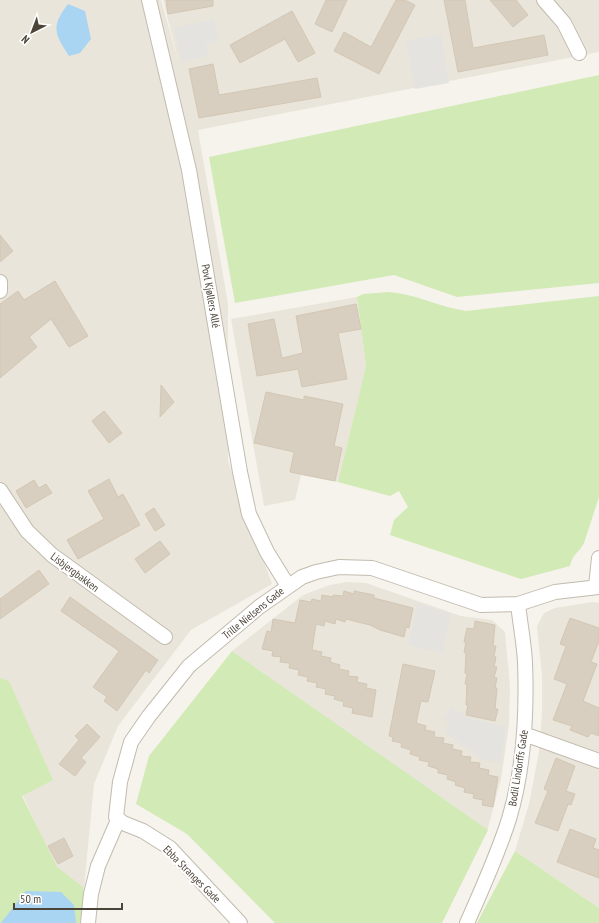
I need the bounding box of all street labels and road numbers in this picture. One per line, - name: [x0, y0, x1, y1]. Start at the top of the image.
- street label: Povl Kjøllers Allé: [199, 263, 224, 329]
- street label: Lisbjergbakken: [48, 549, 102, 595]
- street label: Trille Nielsens Gade: [219, 584, 287, 642]
- street label: Bodil Lindorffs Gade: [505, 728, 531, 807]
- street label: Ebba Stranges Gade: [160, 842, 224, 906]

